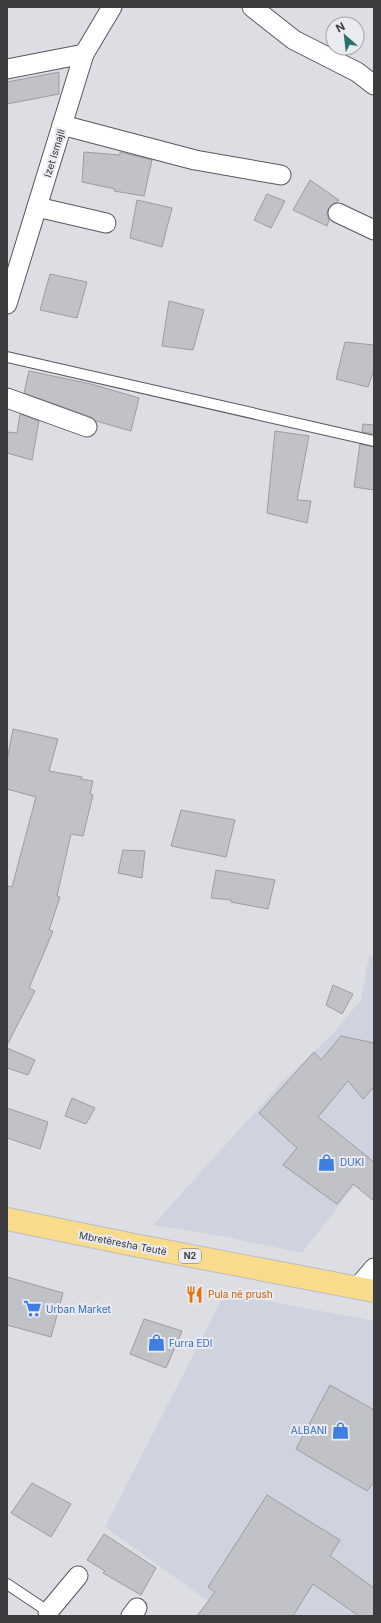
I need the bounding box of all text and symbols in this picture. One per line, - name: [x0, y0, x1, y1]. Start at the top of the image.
- north arrow: [325, 16, 365, 56]
- text: N: [333, 19, 347, 35]
- street label: Izet Ismajli: [41, 128, 67, 178]
- shop icon: DUKI: [317, 1152, 337, 1172]
- place label: DUKI: [340, 1156, 364, 1168]
- street label: Mbretëresha Teutë: [78, 1229, 168, 1257]
- road number: N2: [179, 1249, 201, 1263]
- restaurant icon: Pula në prush: [185, 1284, 205, 1304]
- place label: Pula në prush: [208, 1288, 273, 1300]
- supermarket icon: Urban Market: [23, 1299, 43, 1319]
- place label: Urban Market: [46, 1303, 112, 1315]
- shop icon: Furra EDI: [146, 1333, 166, 1353]
- place label: Furra EDI: [169, 1337, 213, 1349]
- shop icon: ALBANI: [330, 1420, 350, 1440]
- place label: ALBANI: [291, 1424, 327, 1436]

